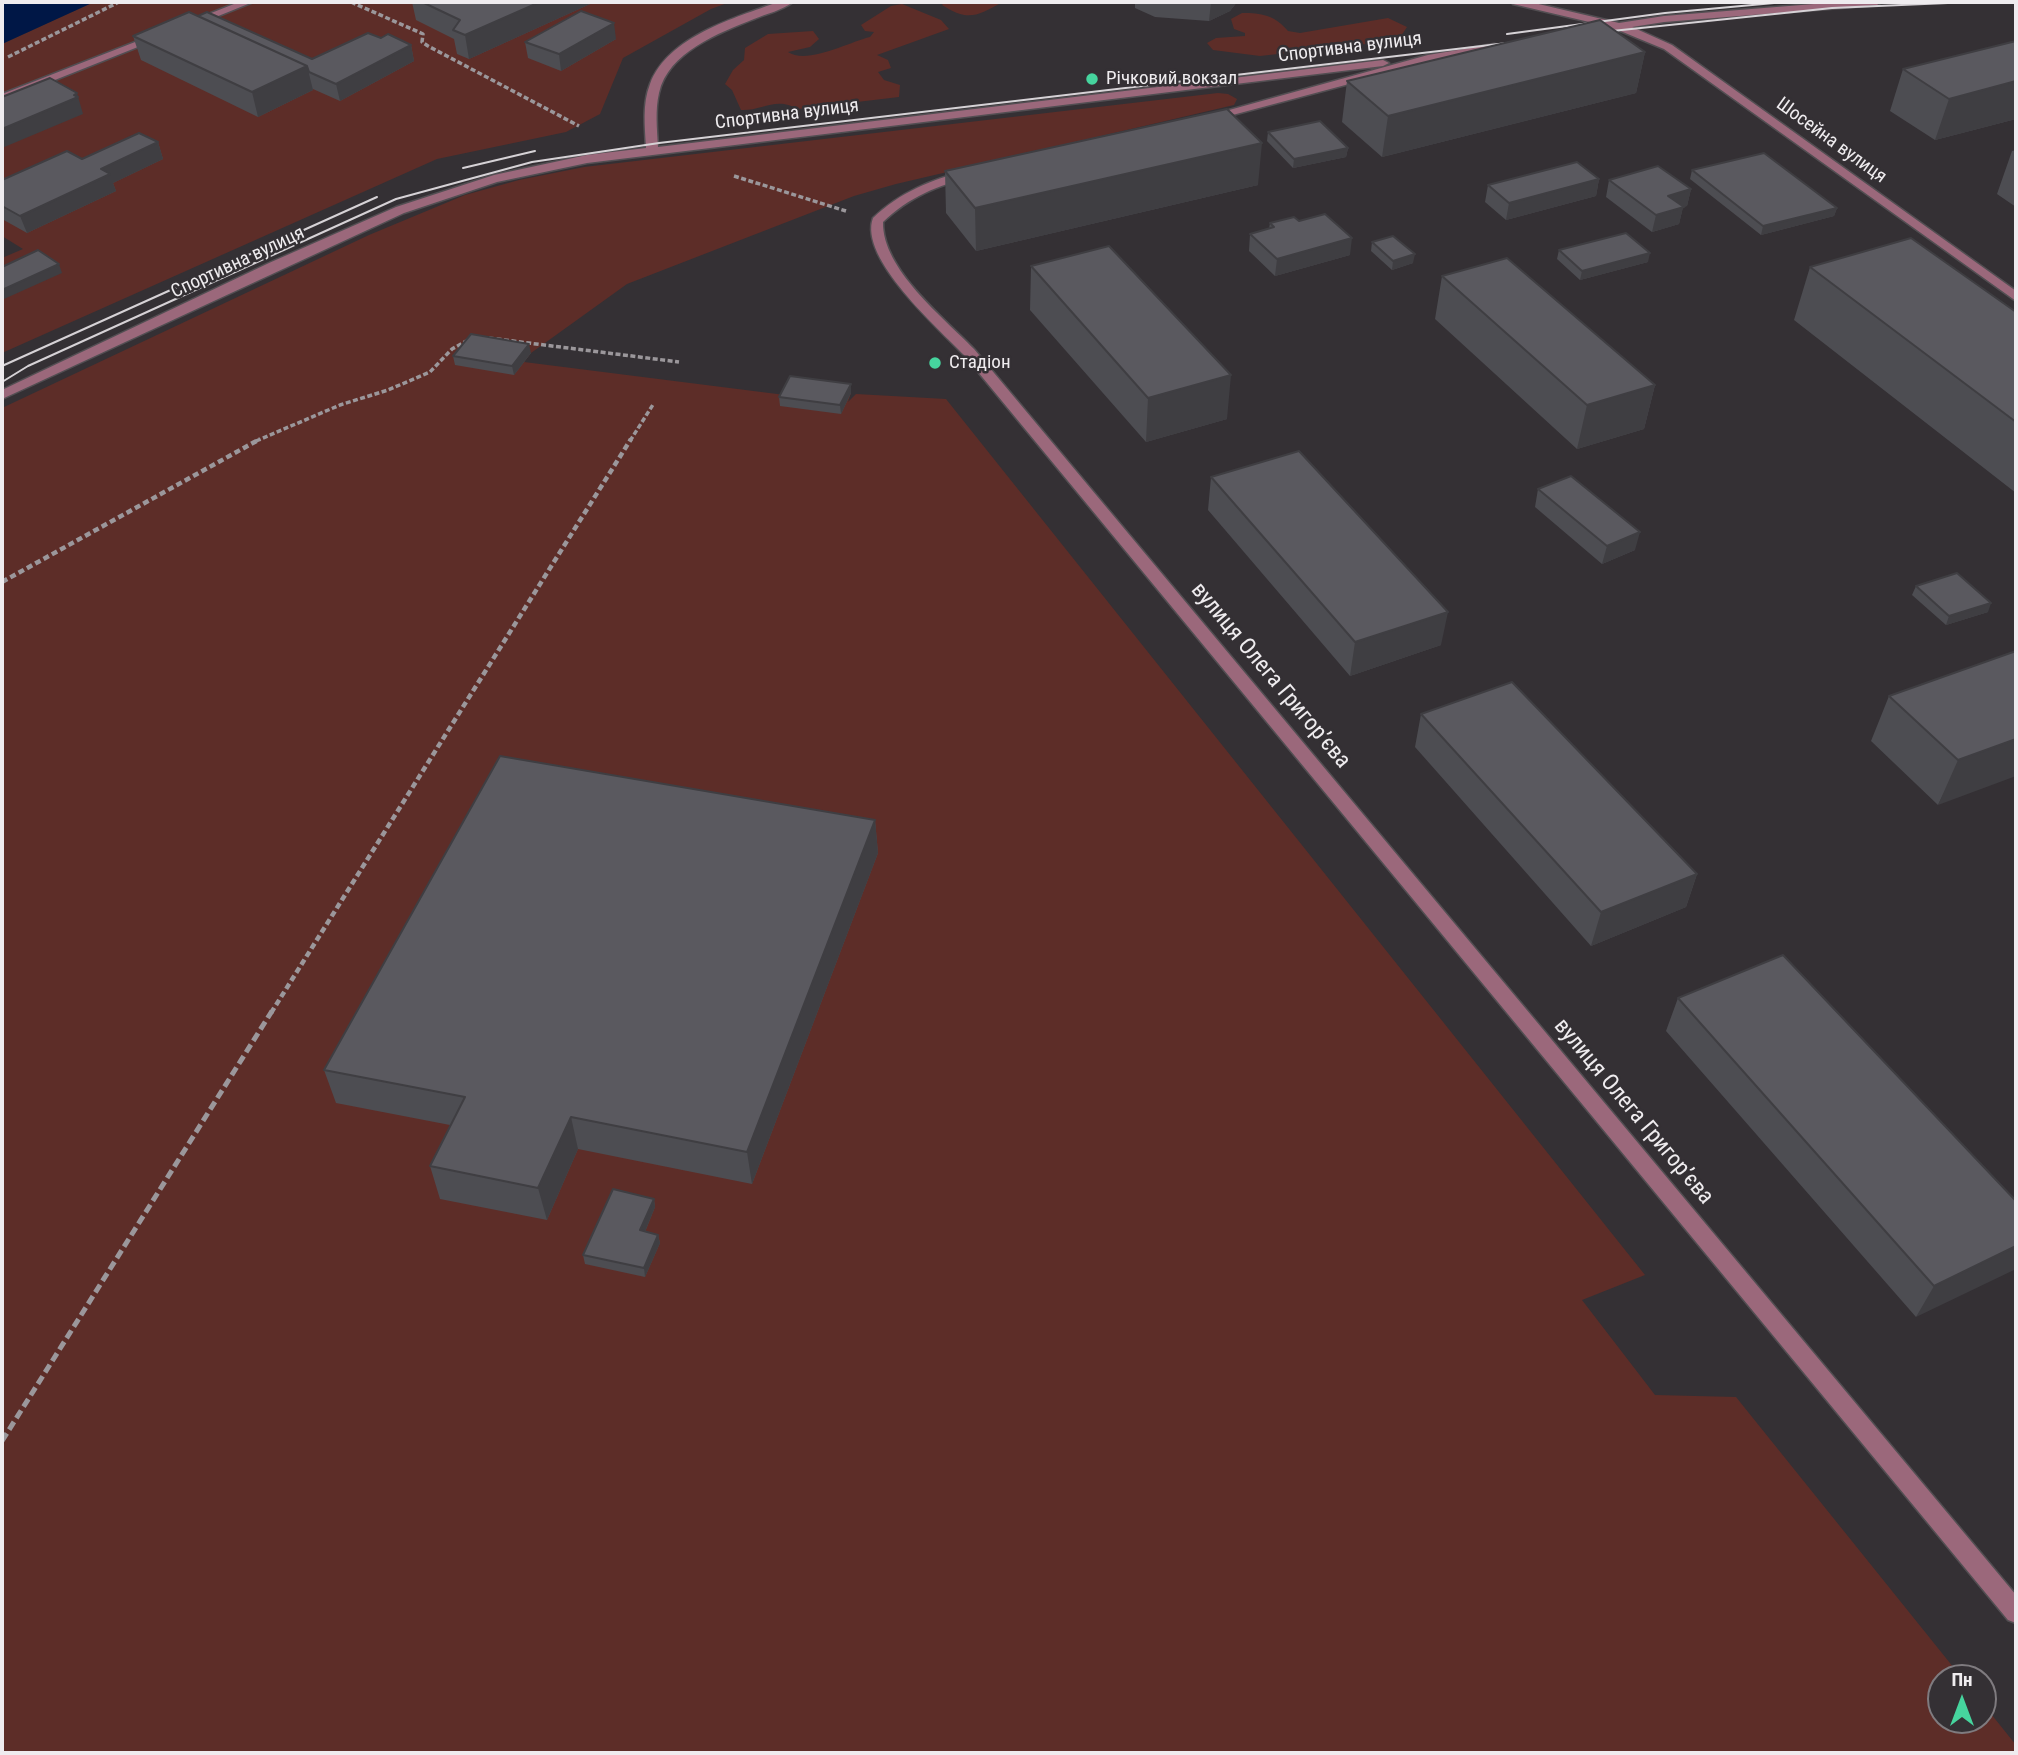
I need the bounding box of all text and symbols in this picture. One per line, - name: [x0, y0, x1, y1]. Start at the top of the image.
- street label: Спортивна вулиця: [1277, 28, 1423, 68]
- place label: Річковий вокзал: [1106, 68, 1237, 90]
- marker: Річковий вокзал: [1084, 71, 1100, 87]
- street label: Шосейна вулиця: [1771, 93, 1891, 189]
- street label: Спортивна вулиця: [714, 95, 860, 135]
- street label: Спортивна вулиця: [168, 222, 308, 304]
- place label: Стадіон: [949, 352, 1011, 374]
- marker: Стадіон: [927, 355, 943, 371]
- street label: вулиця Олега Григорʼєва: [1184, 578, 1356, 774]
- street label: вулиця Олега Григорʼєва: [1547, 1014, 1719, 1210]
- north arrow: [1927, 1664, 1997, 1734]
- text: Пн: [1951, 1668, 1973, 1691]

